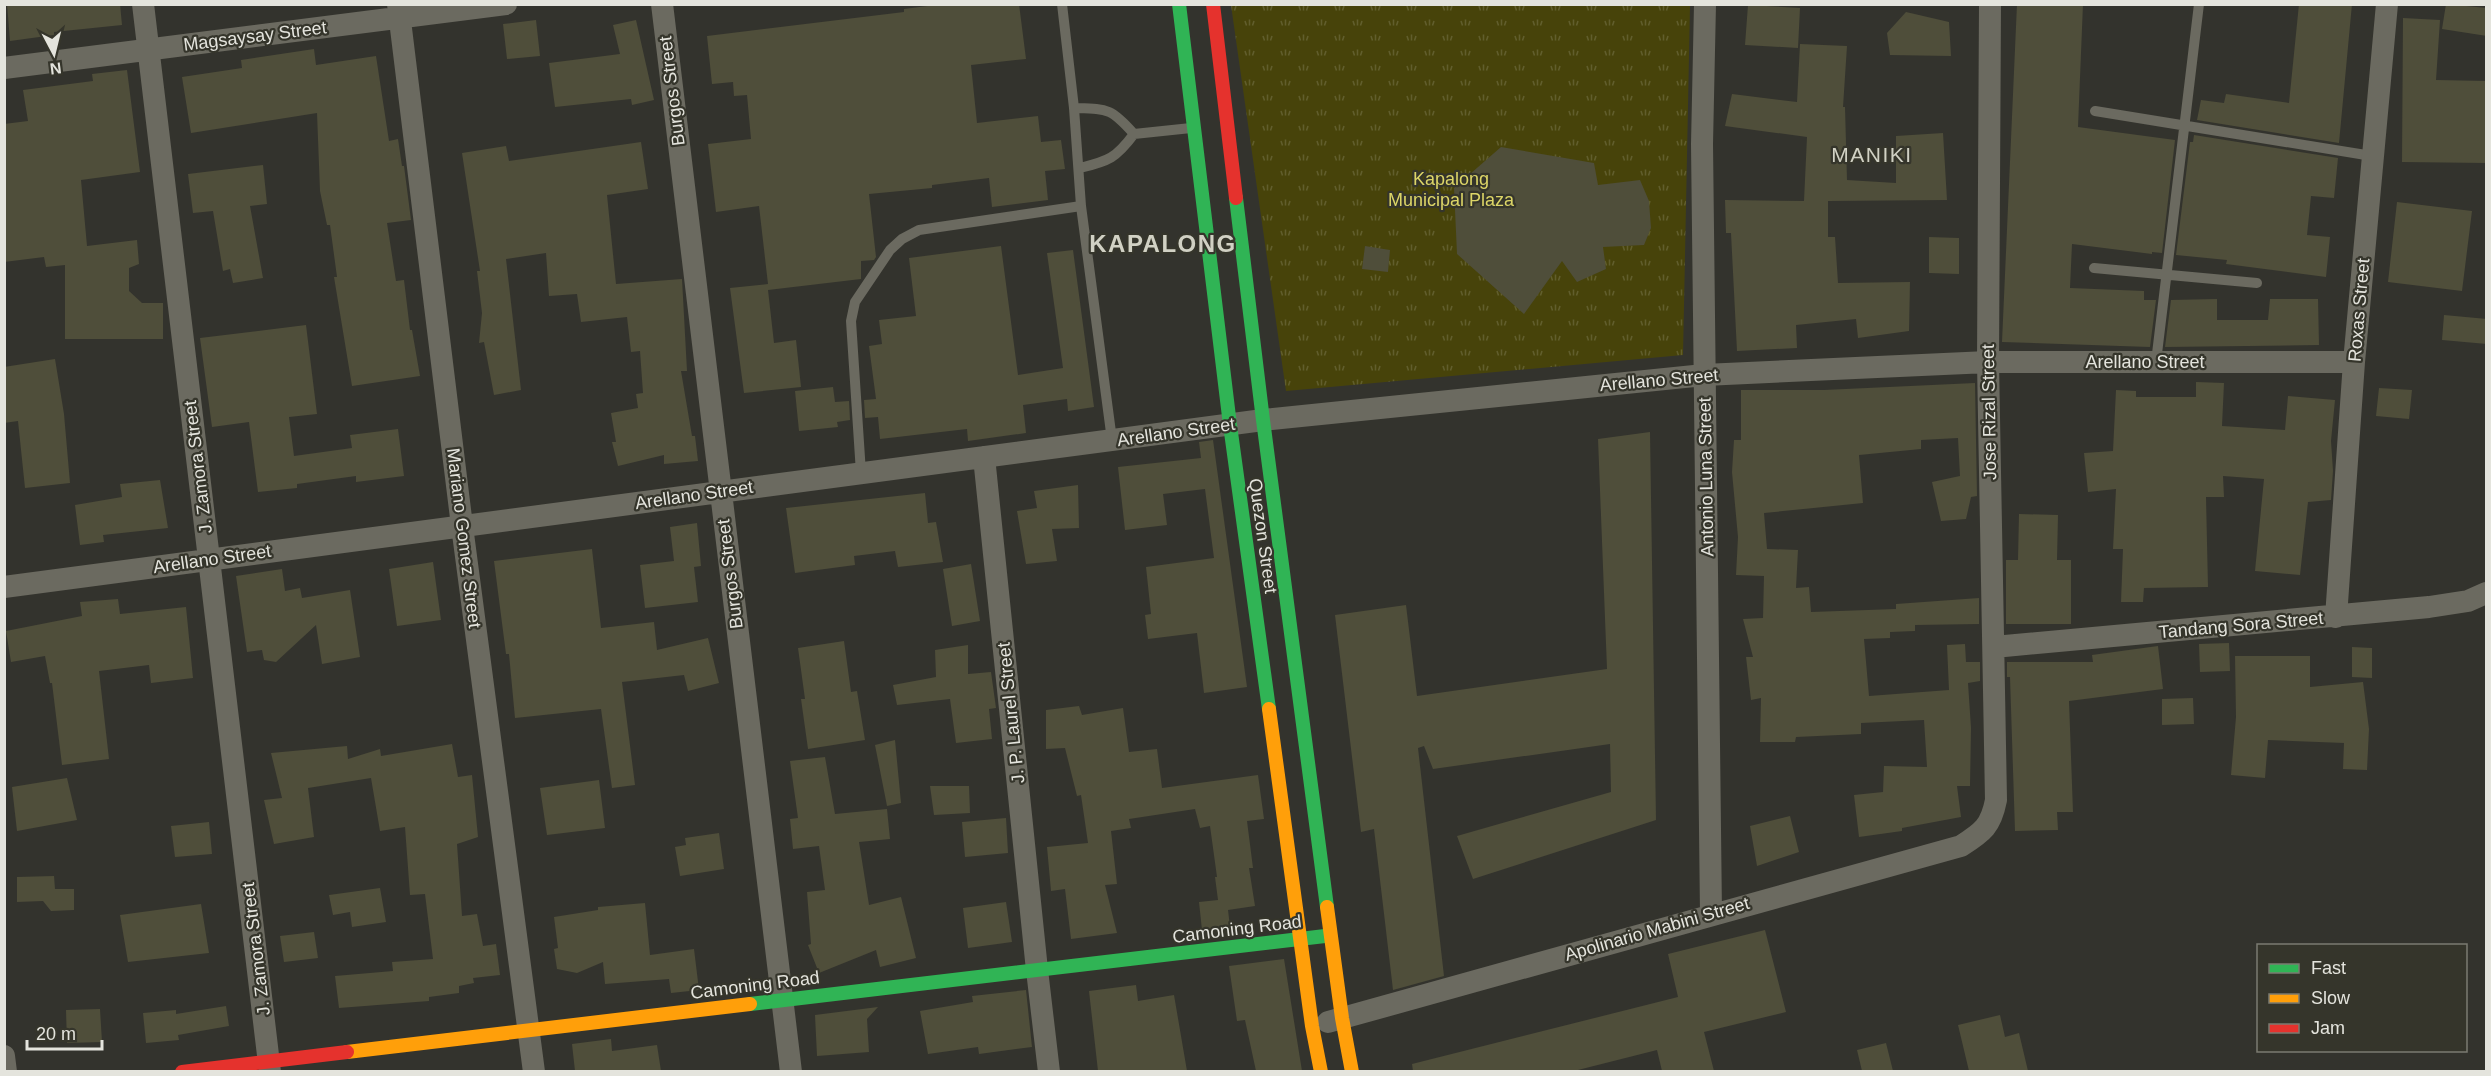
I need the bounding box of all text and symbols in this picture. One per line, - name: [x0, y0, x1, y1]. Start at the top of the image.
- street label: Magsaysay Street: [182, 17, 328, 55]
- north arrow: [24, 24, 84, 84]
- street label: Burgos Street: [655, 35, 689, 147]
- text: N: [49, 59, 63, 78]
- district label: MANIKI: [1831, 143, 1913, 166]
- park label: Kapalong Municipal Plaza: [1388, 169, 1515, 210]
- district label: KAPALONG: [1089, 230, 1237, 257]
- street label: Roxas Street: [2345, 257, 2373, 363]
- street label: Jose Rizal Street: [1978, 344, 2000, 480]
- street label: Arellano Street: [2085, 352, 2205, 372]
- street label: Arellano Street: [1599, 365, 1719, 395]
- street label: Antonio Luna Street: [1695, 397, 1717, 557]
- street label: J. Zamora Street: [180, 399, 216, 535]
- street label: Arellano Street: [1116, 414, 1236, 450]
- street label: Mariano Gomez Street: [443, 447, 485, 629]
- street label: Arellano Street: [634, 477, 754, 513]
- street label: Quezon Street: [1245, 477, 1281, 595]
- street label: Burgos Street: [713, 518, 747, 630]
- street label: Arellano Street: [152, 541, 272, 577]
- street label: Tandang Sora Street: [2158, 608, 2324, 642]
- street label: J. P. Laurel Street: [994, 641, 1028, 785]
- street label: J. Zamora Street: [238, 881, 274, 1017]
- street label: Apolinario Mabini Street: [1562, 893, 1752, 965]
- street label: Camoning Road: [1171, 911, 1303, 947]
- legend: [2257, 944, 2467, 1052]
- text: Fast: [2311, 958, 2346, 978]
- street label: Camoning Road: [689, 967, 821, 1003]
- text: Slow: [2311, 988, 2351, 1008]
- scale bar: [27, 1013, 102, 1051]
- text: Jam: [2311, 1018, 2345, 1038]
- text: 20 m: [36, 1024, 76, 1044]

